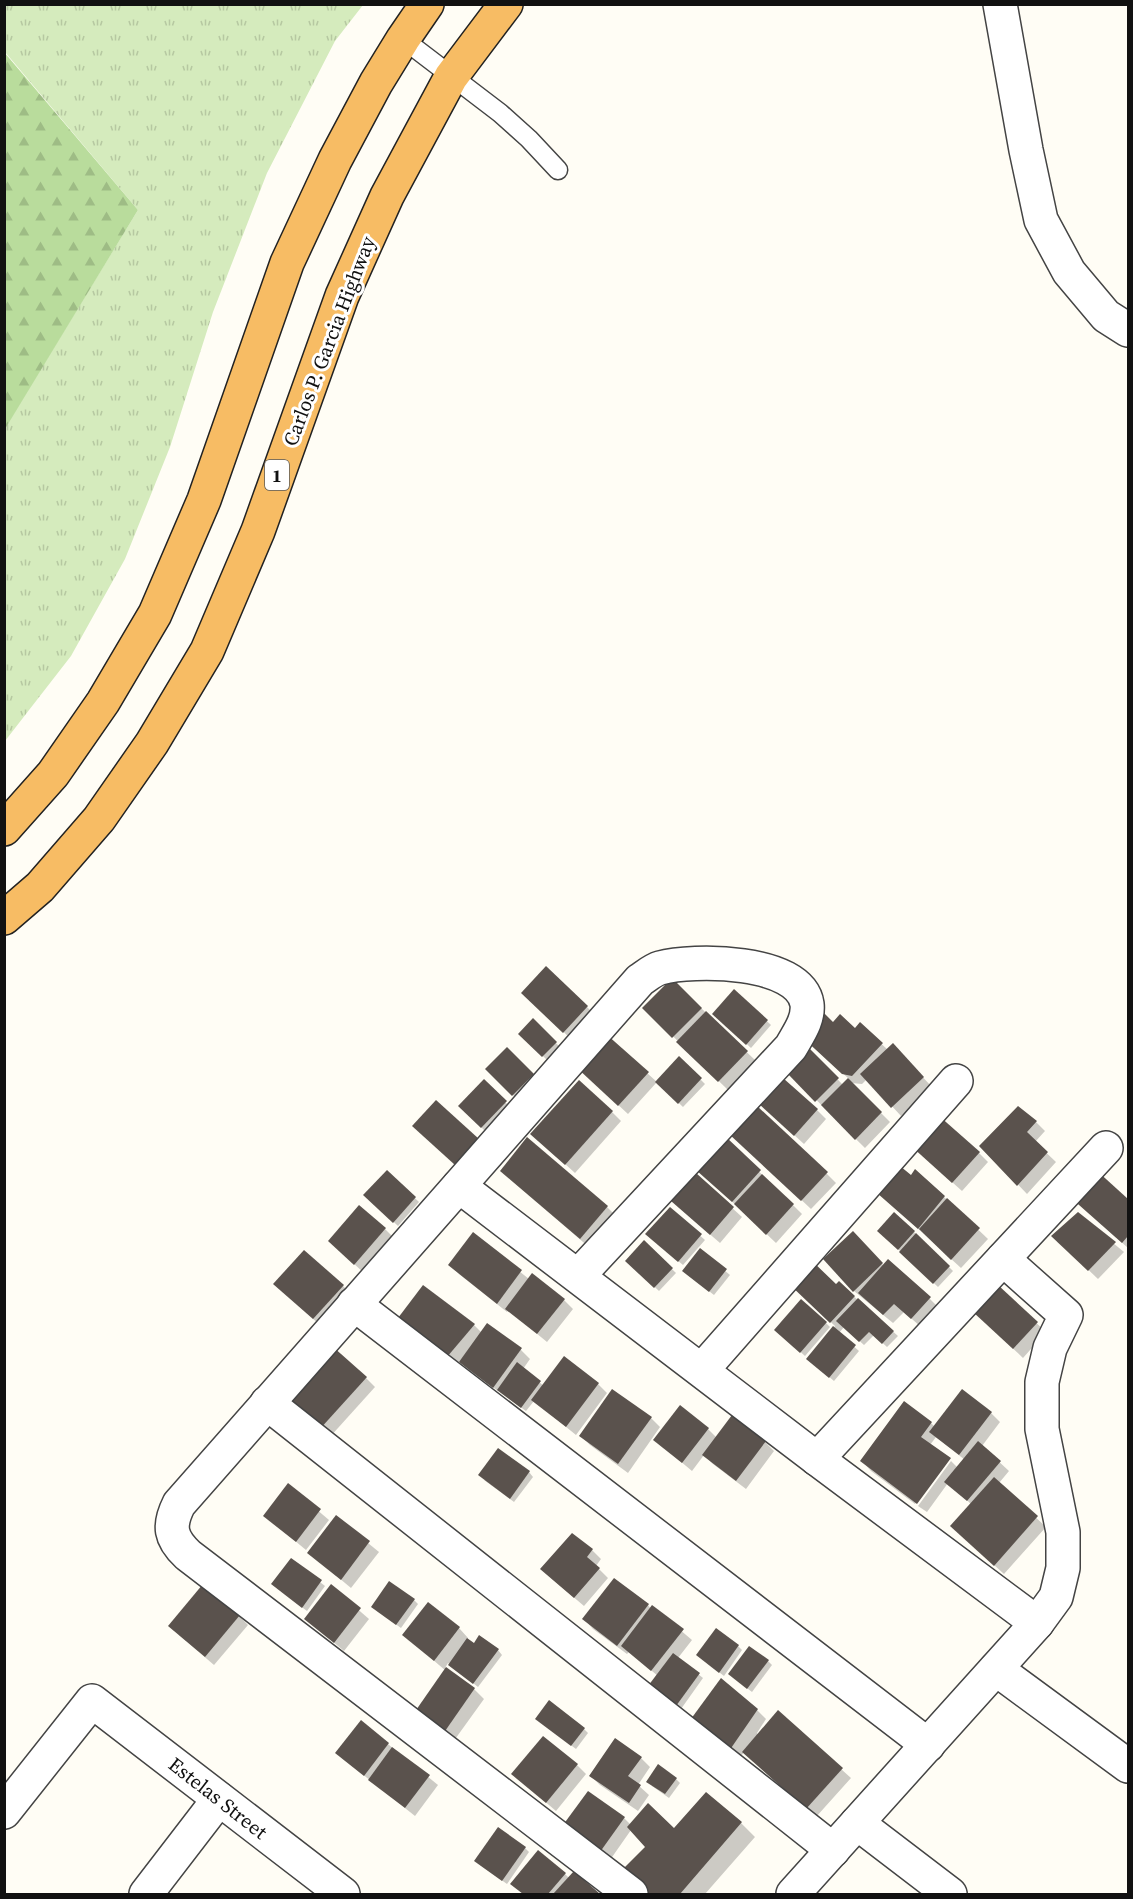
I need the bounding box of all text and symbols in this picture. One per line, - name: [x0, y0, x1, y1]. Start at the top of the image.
- street label: Carlos P. Garcia Highway: [276, 231, 382, 450]
- road number: 1: [265, 460, 289, 490]
- street label: Estelas Street: [163, 1751, 274, 1846]

